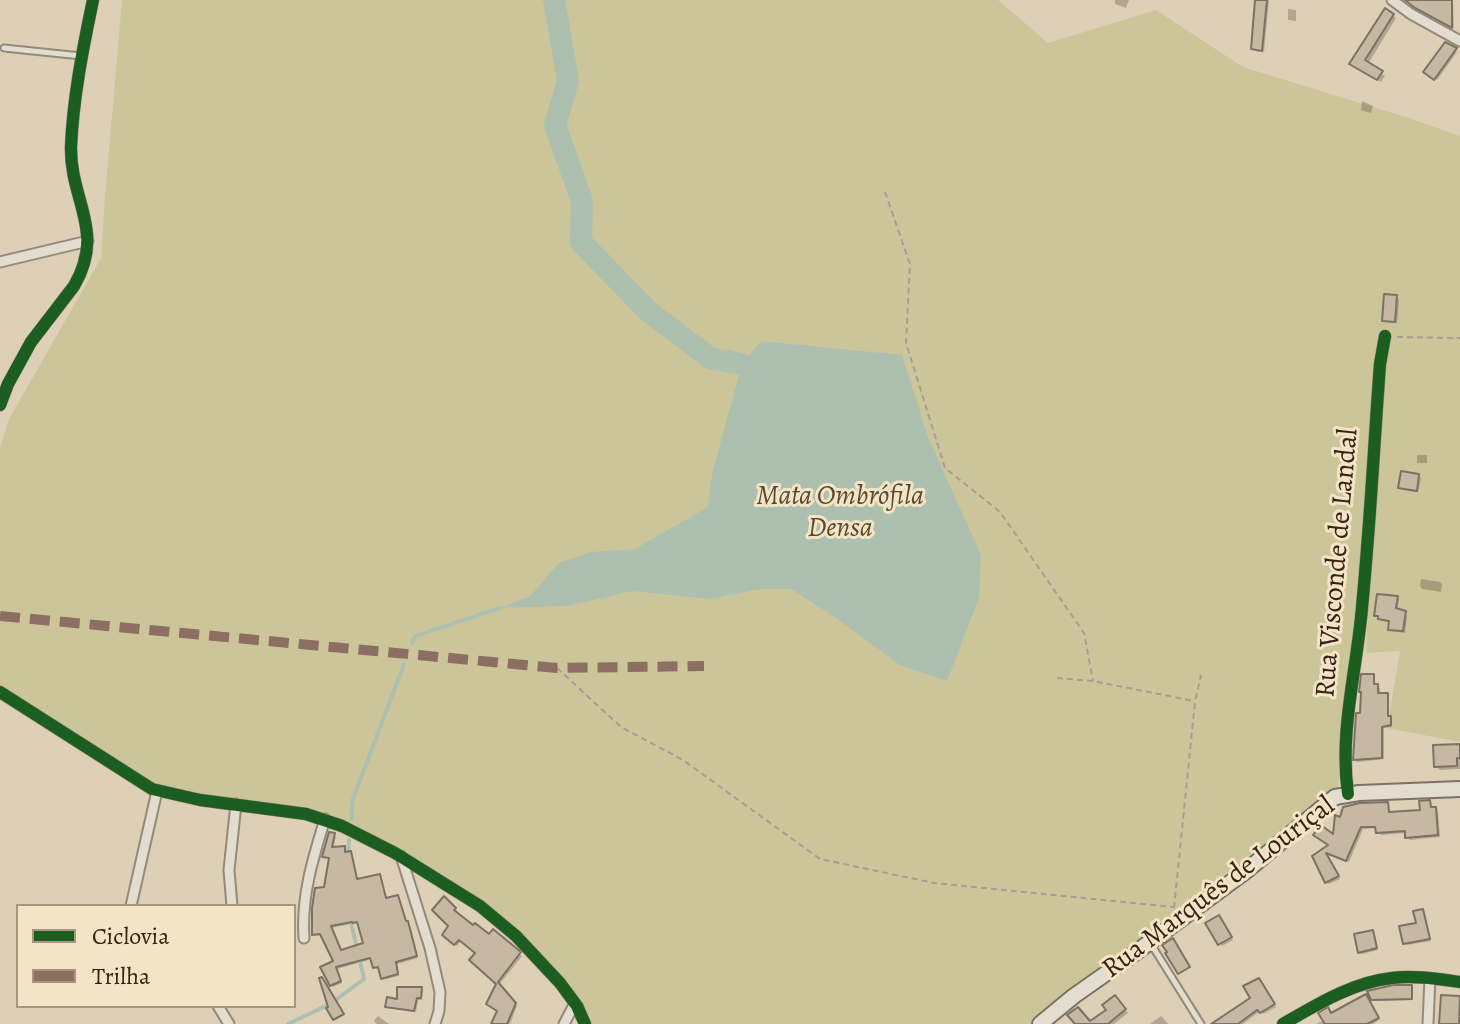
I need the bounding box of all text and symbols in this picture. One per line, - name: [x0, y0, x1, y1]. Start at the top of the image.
- street label: Rua Visconde de Landal: [1310, 427, 1366, 699]
- park label: Mata Ombrófila Densa: [756, 480, 924, 546]
- street label: Rua Marquês de Louriçal: [1096, 790, 1342, 986]
- legend: [16, 904, 296, 1008]
- text: Ciclovia: [92, 920, 170, 952]
- text: Trilha: [92, 960, 150, 992]

